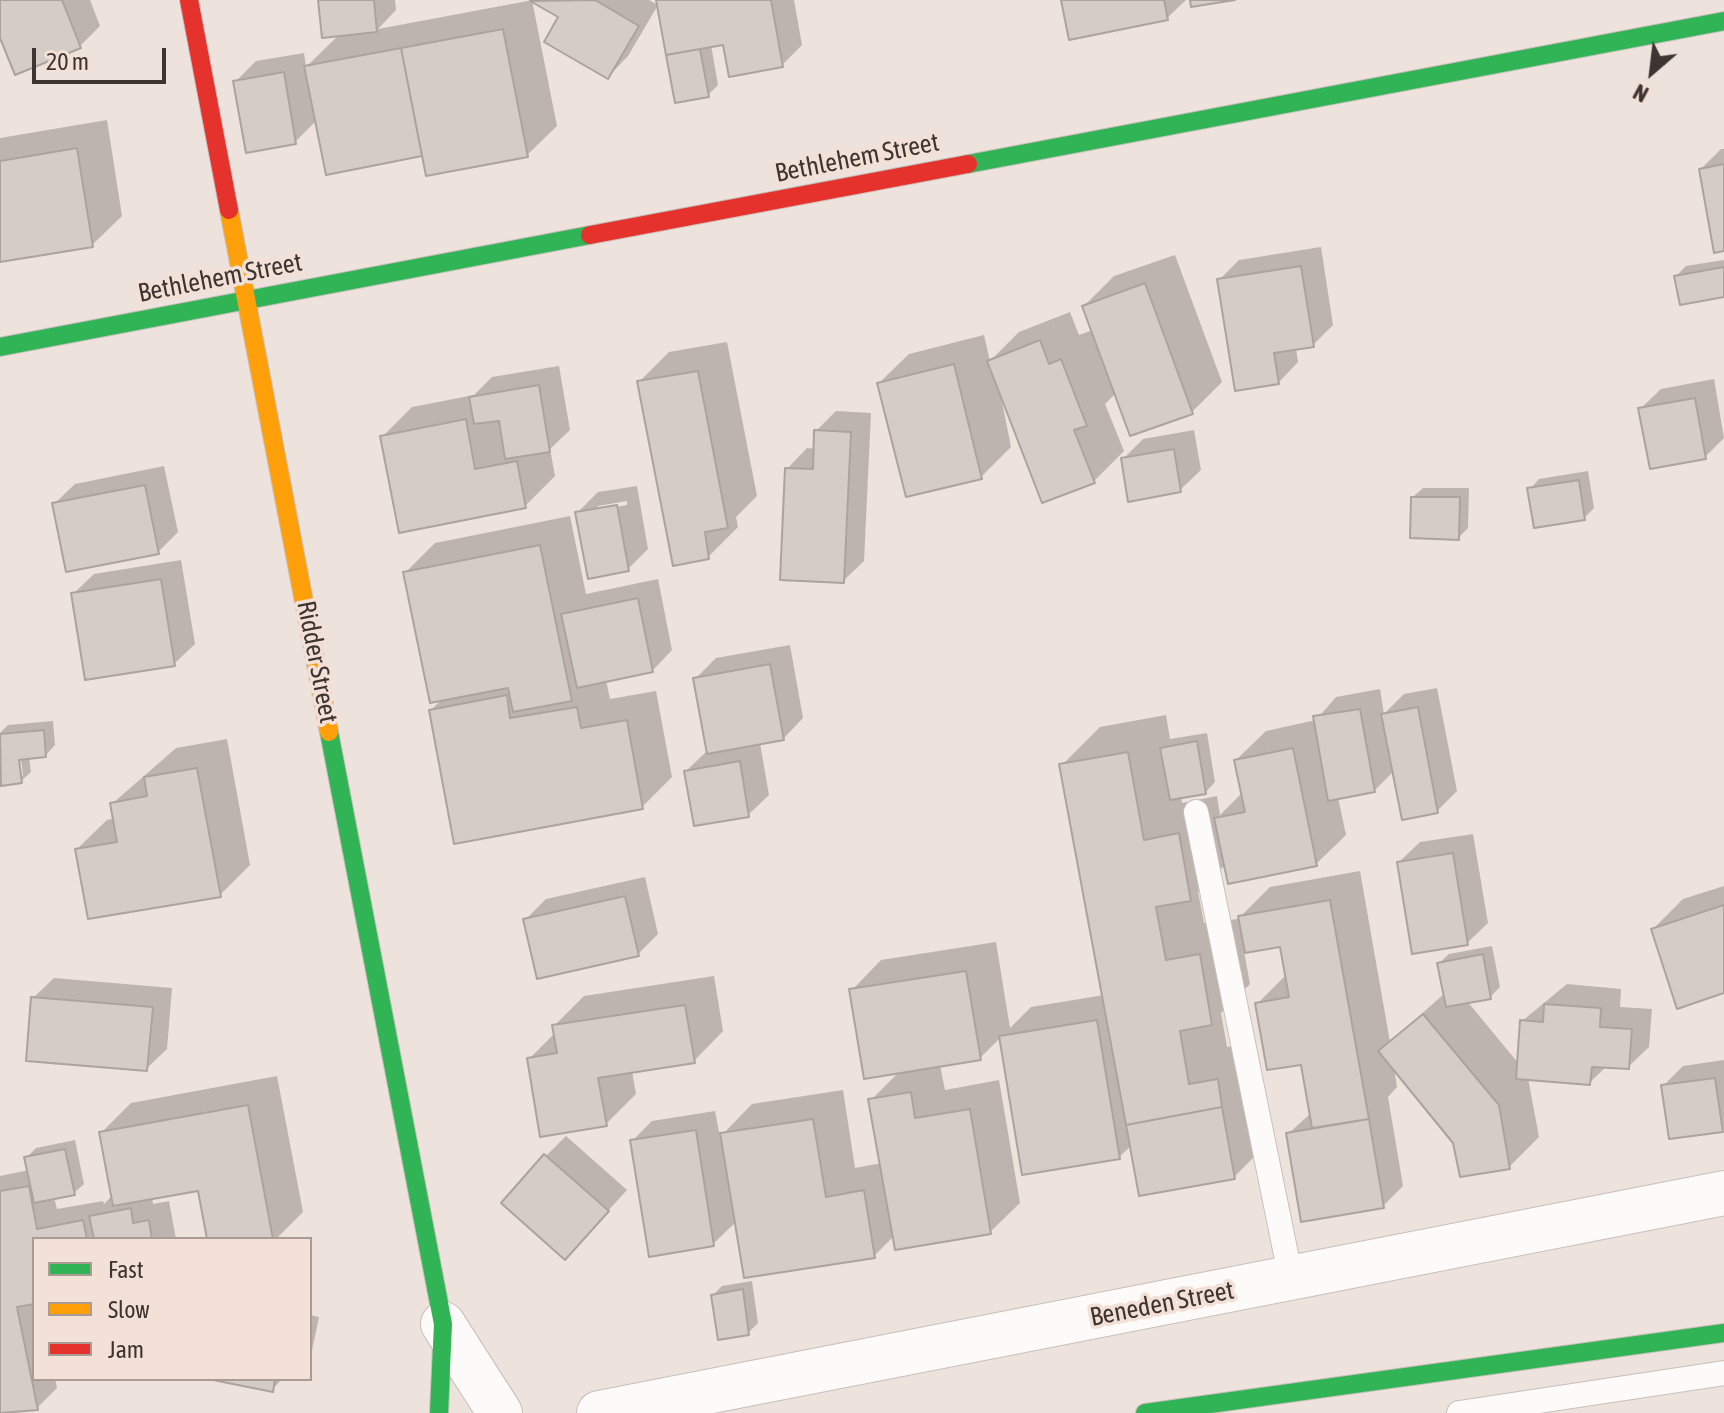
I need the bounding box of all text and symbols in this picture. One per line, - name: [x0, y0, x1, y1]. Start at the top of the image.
- scale bar: [36, 32, 170, 82]
- north arrow: [1612, 32, 1692, 112]
- text: 20 m: [46, 48, 89, 75]
- text: N: [1629, 79, 1653, 108]
- street label: Bethlehem Street: [772, 127, 942, 189]
- street label: Bethlehem Street: [135, 247, 305, 309]
- street label: Ridder Street: [290, 598, 344, 726]
- legend: [32, 1237, 312, 1381]
- text: Fast: [108, 1256, 144, 1283]
- street label: Beneden Street: [1087, 1275, 1237, 1333]
- text: Slow: [108, 1296, 150, 1323]
- text: Jam: [108, 1336, 144, 1363]

